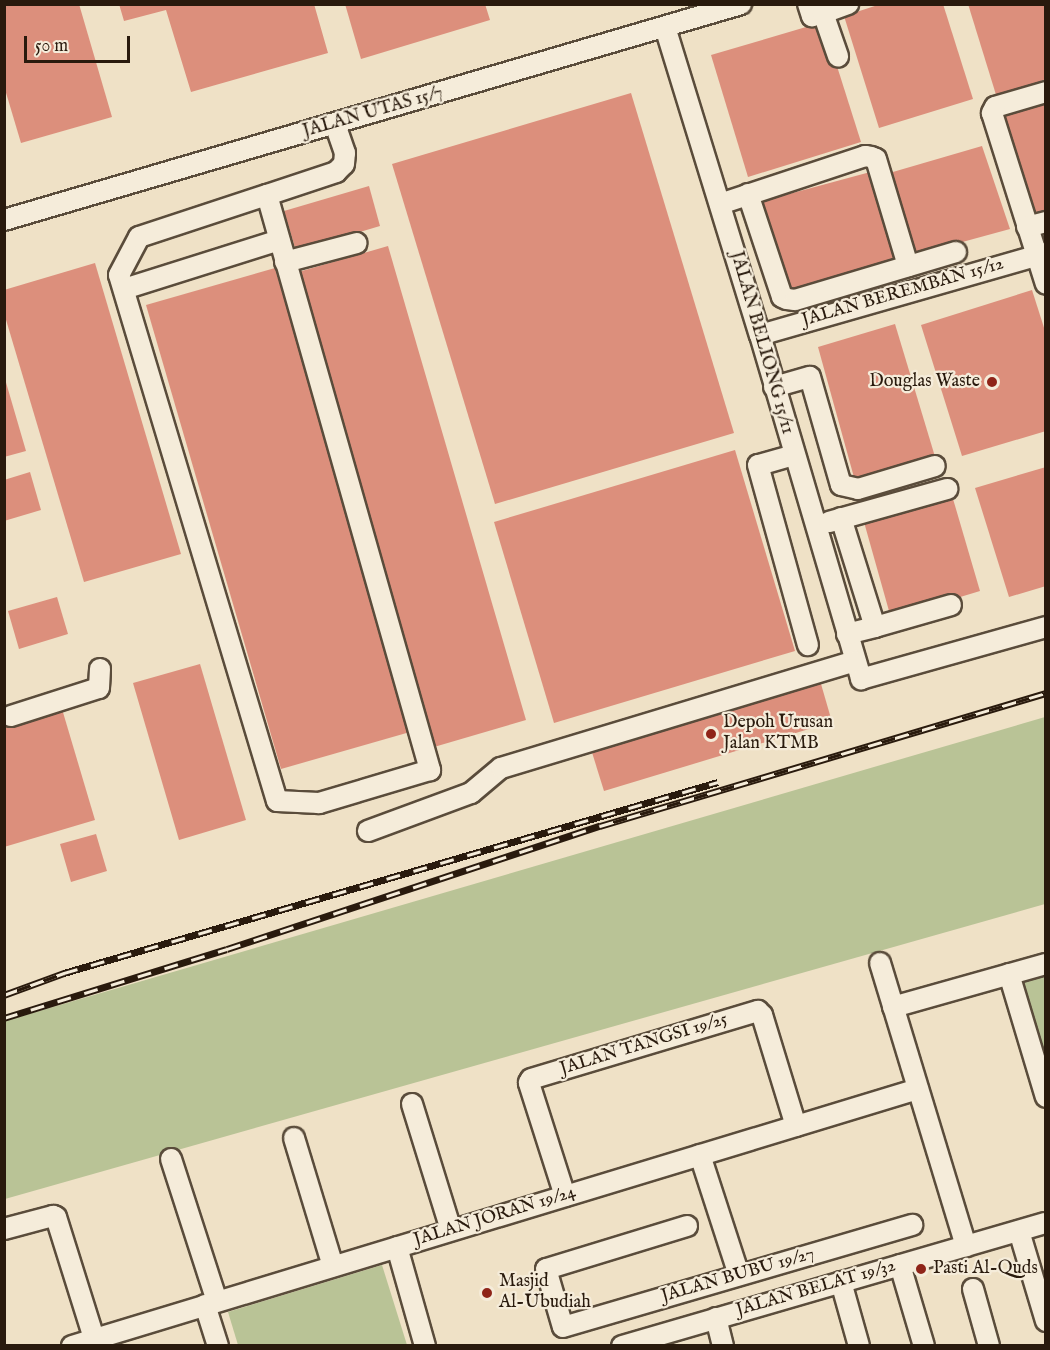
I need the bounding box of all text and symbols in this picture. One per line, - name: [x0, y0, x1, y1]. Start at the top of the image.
- scale bar: [27, 24, 134, 62]
- text: 50 m: [35, 35, 68, 58]
- street label: JALAN UTAS 15/7: [300, 83, 446, 143]
- street label: JALAN BELIONG 15/11: [725, 249, 797, 437]
- street label: JALAN BEREMBAN 15/12: [800, 254, 1006, 332]
- place label: Douglas Waste: [869, 371, 980, 393]
- marker: Douglas Waste: [985, 375, 999, 389]
- place label: Depoh Urusan Jalan KTMB: [723, 713, 833, 756]
- marker: Depoh Urusan Jalan KTMB: [704, 727, 718, 741]
- street label: JALAN TANGSI 19/25: [558, 1009, 730, 1081]
- street label: JALAN JORAN 19/24: [411, 1182, 579, 1252]
- street label: JALAN BUBU 19/27: [659, 1244, 817, 1308]
- street label: JALAN BELAT 19/32: [734, 1256, 898, 1322]
- place label: Pasti Al-Quds: [933, 1258, 1038, 1280]
- marker: Pasti Al-Quds: [914, 1262, 928, 1276]
- place label: Masjid Al-Ubudiah: [499, 1272, 591, 1314]
- marker: Masjid Al-Ubudiah: [480, 1286, 494, 1300]

